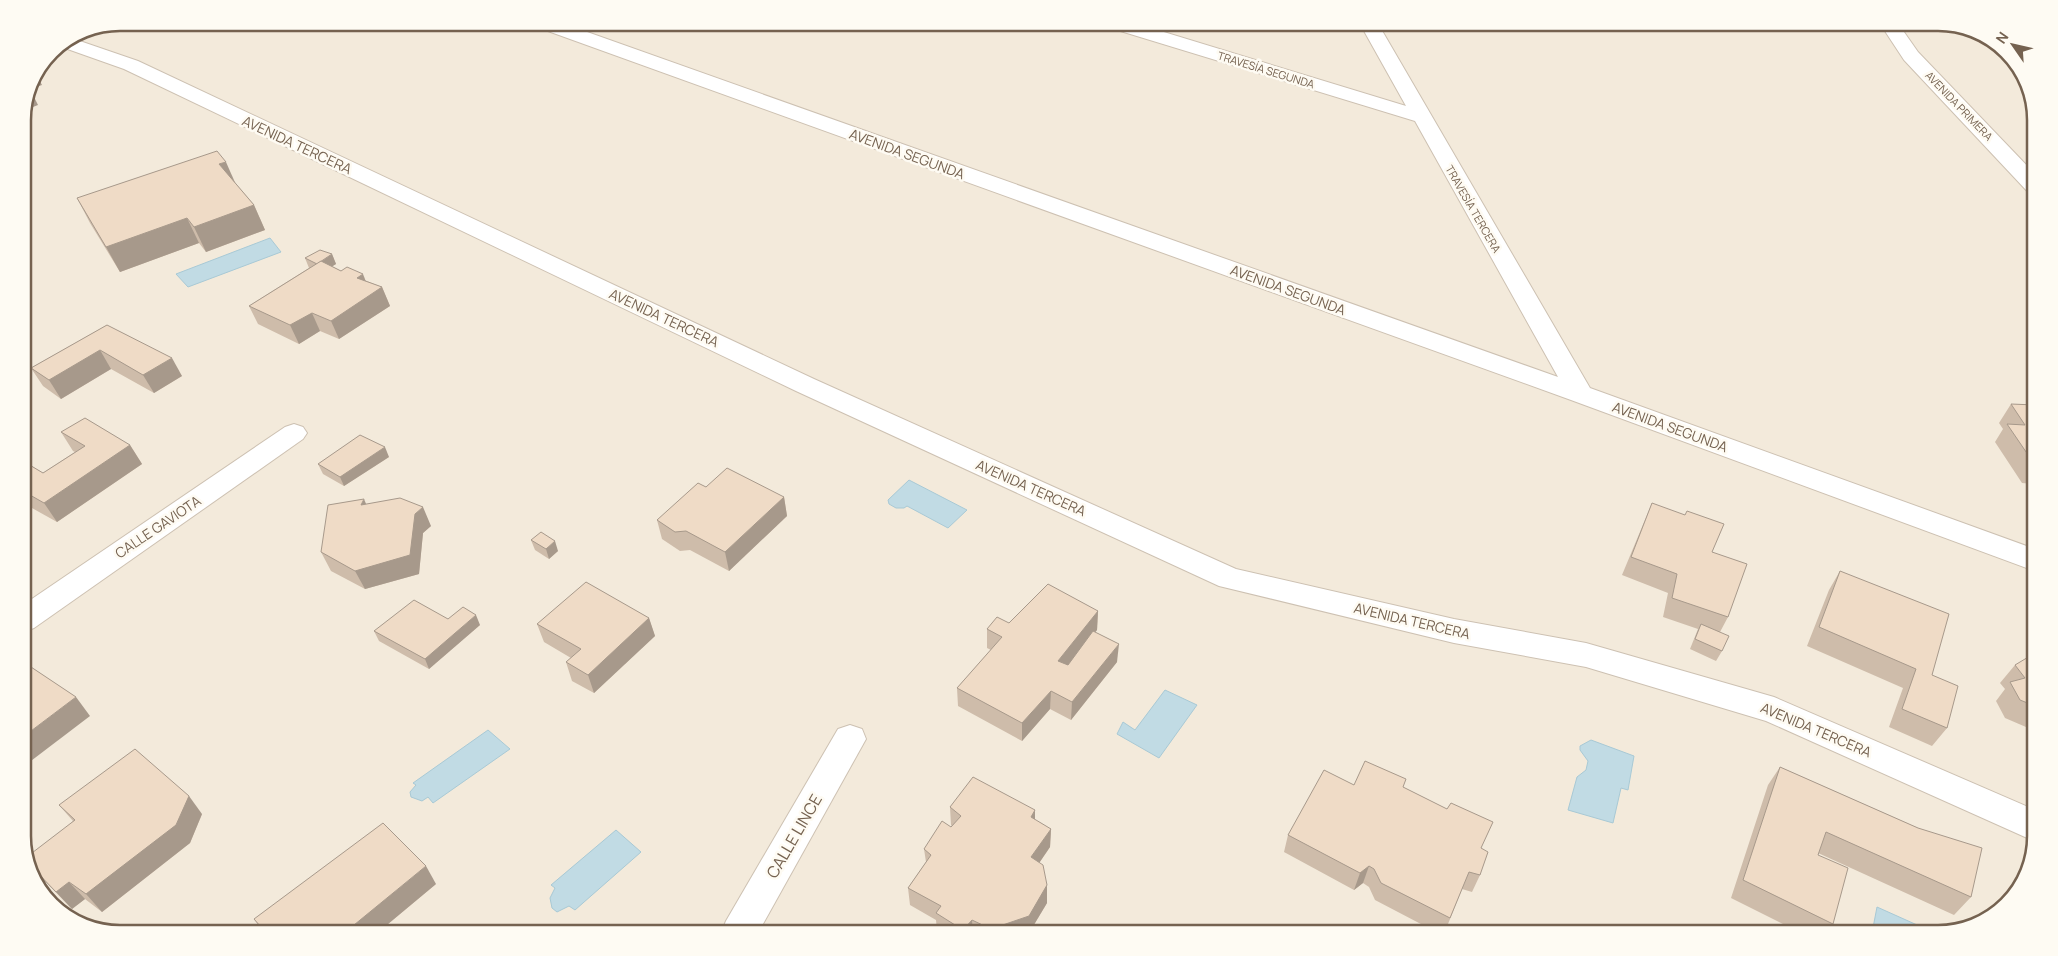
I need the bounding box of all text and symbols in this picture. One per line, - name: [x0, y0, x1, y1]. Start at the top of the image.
- north arrow: [1988, 20, 2038, 70]
- text: N: [1991, 28, 2012, 47]
- street label: TRAVESÍA SEGUNDA: [1216, 48, 1317, 91]
- street label: AVENIDA PRIMERA: [1922, 68, 1996, 144]
- street label: AVENIDA TERCERA: [239, 111, 355, 178]
- street label: AVENIDA SEGUNDA: [847, 124, 968, 183]
- street label: TRAVESÍA TERCERA: [1442, 162, 1505, 255]
- street label: AVENIDA SEGUNDA: [1228, 260, 1349, 319]
- street label: AVENIDA TERCERA: [606, 284, 722, 351]
- street label: AVENIDA SEGUNDA: [1610, 397, 1731, 456]
- street label: AVENIDA TERCERA: [973, 455, 1089, 520]
- street label: CALLE GAVIOTA: [111, 491, 204, 562]
- street label: AVENIDA TERCERA: [1352, 598, 1472, 643]
- street label: AVENIDA TERCERA: [1758, 698, 1875, 762]
- street label: CALLE LINCE: [761, 790, 827, 882]

